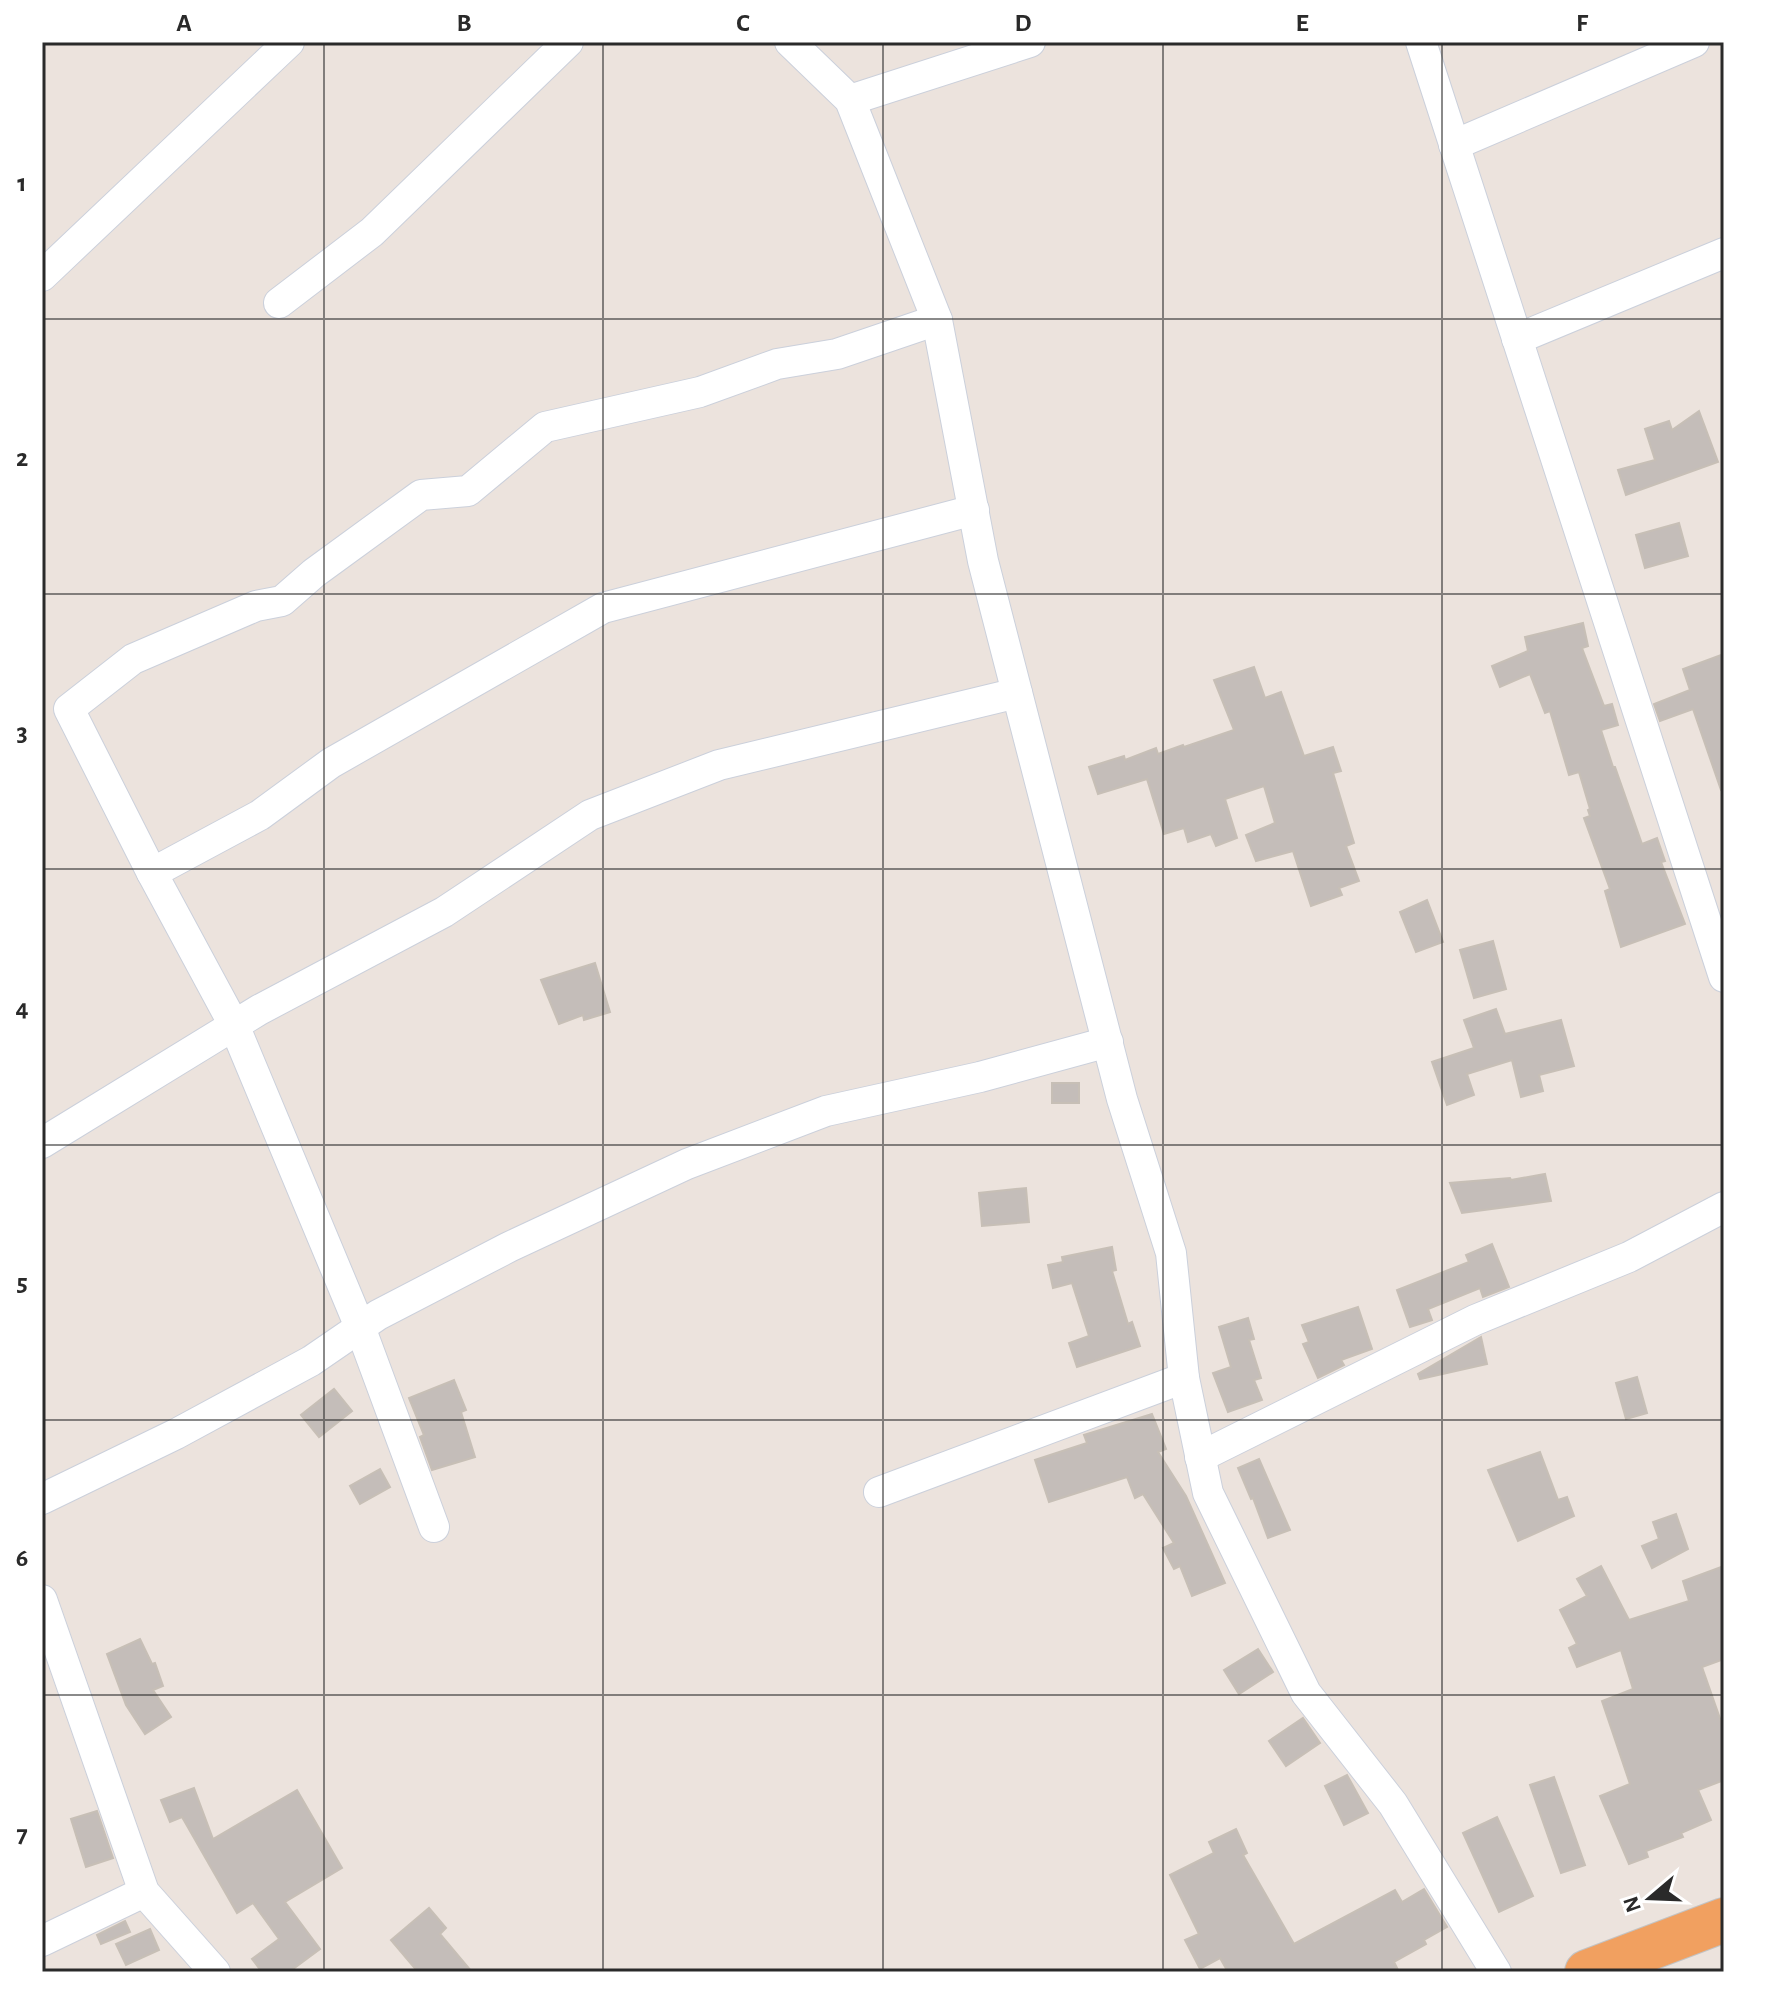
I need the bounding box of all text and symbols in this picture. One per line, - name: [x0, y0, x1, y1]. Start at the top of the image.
- text: A: [176, 10, 192, 36]
- text: B: [456, 10, 472, 36]
- text: C: [736, 10, 750, 36]
- text: D: [1014, 10, 1032, 36]
- text: E: [1295, 10, 1309, 36]
- text: F: [1576, 10, 1589, 36]
- text: 1: [17, 170, 27, 196]
- text: 2: [16, 445, 28, 471]
- text: 3: [16, 720, 28, 746]
- text: 4: [15, 995, 29, 1021]
- text: 5: [16, 1270, 28, 1296]
- text: 6: [16, 1545, 28, 1571]
- text: 7: [16, 1821, 28, 1847]
- north arrow: [1610, 1858, 1690, 1938]
- text: N: [1619, 1893, 1645, 1915]

